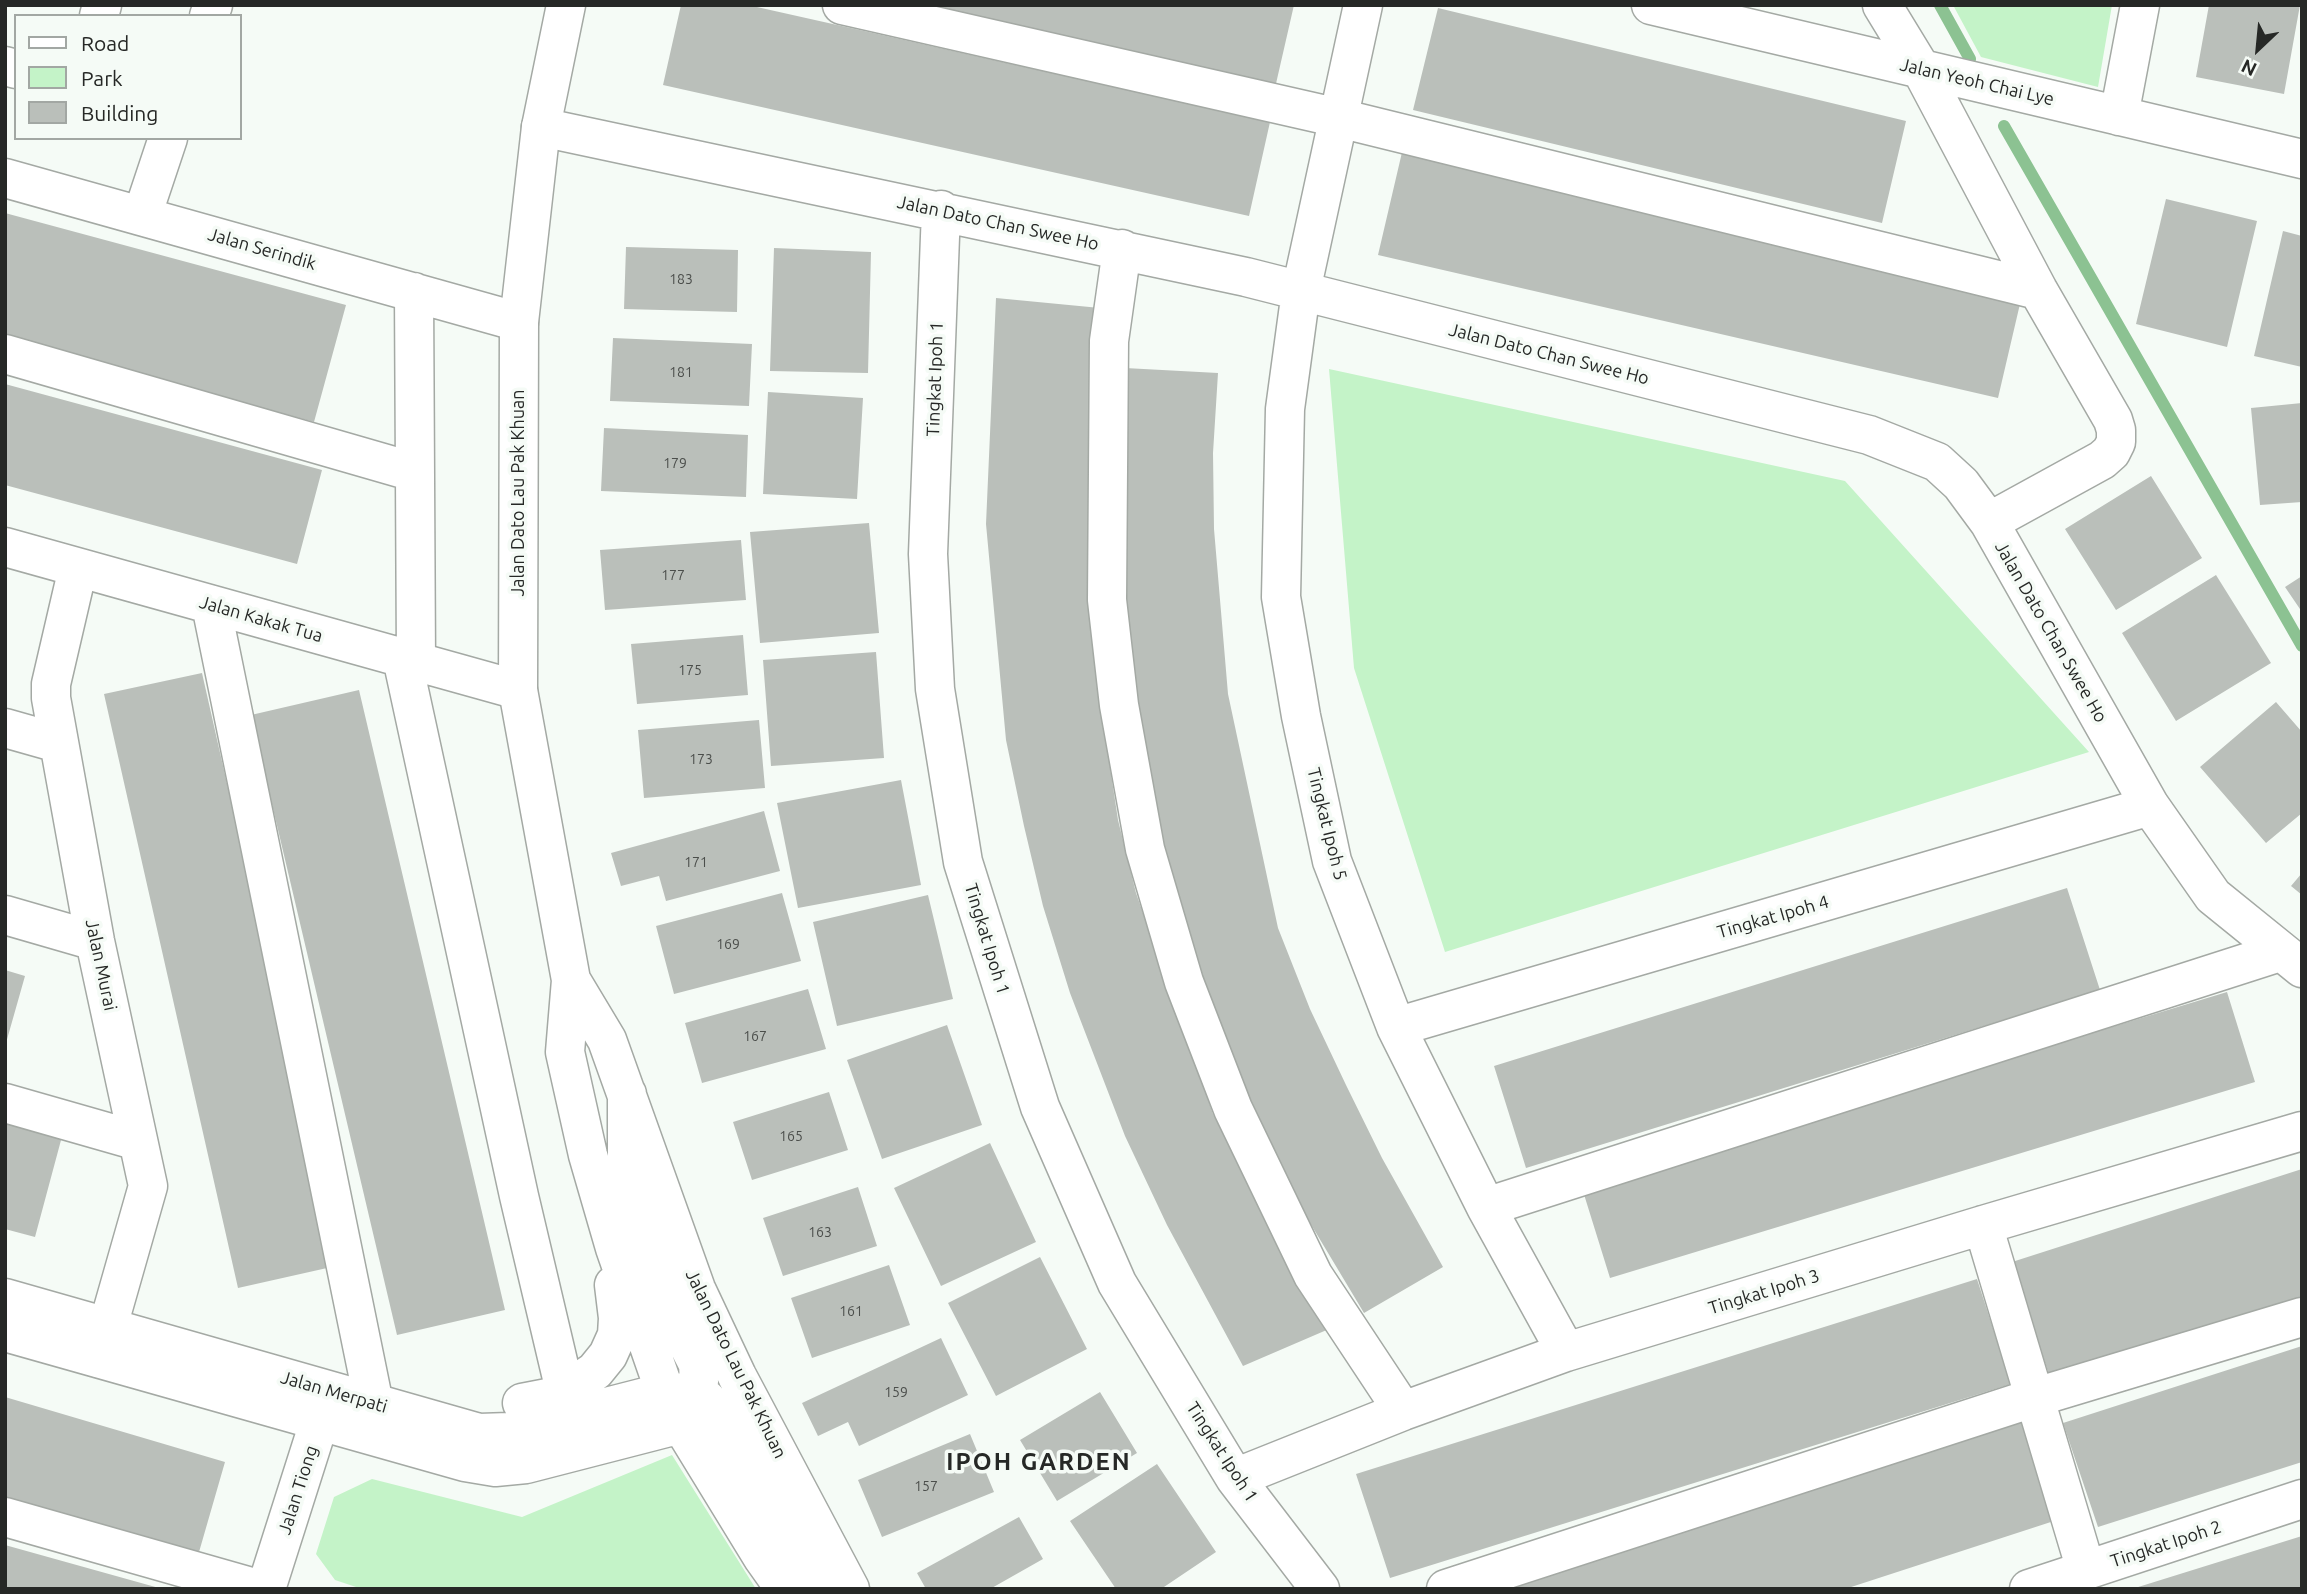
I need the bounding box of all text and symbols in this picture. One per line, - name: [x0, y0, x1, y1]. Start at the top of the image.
- legend: [14, 14, 242, 140]
- north arrow: [2223, 14, 2293, 84]
- text: Road: [81, 31, 129, 55]
- street label: Jalan Yeoh Chai Lye: [1898, 54, 2056, 110]
- text: N: [2238, 55, 2260, 81]
- text: Park: [81, 66, 123, 90]
- text: Building: [81, 101, 158, 125]
- street label: Jalan Dato Chan Swee Ho: [895, 191, 1101, 255]
- street label: Jalan Serindik: [206, 223, 318, 275]
- house number: 183: [669, 271, 693, 287]
- street label: Jalan Dato Chan Swee Ho: [1447, 319, 1651, 389]
- street label: Tingkat Ipoh 1: [922, 321, 948, 437]
- house number: 181: [669, 364, 693, 380]
- street label: Jalan Dato Lau Pak Khuan: [507, 389, 529, 597]
- house number: 179: [663, 455, 687, 471]
- street label: Jalan Dato Chan Swee Ho: [1990, 538, 2112, 726]
- house number: 177: [661, 567, 685, 583]
- street label: Jalan Kakak Tua: [197, 591, 325, 647]
- house number: 175: [678, 662, 702, 678]
- house number: 173: [689, 751, 713, 767]
- street label: Tingkat Ipoh 5: [1303, 766, 1351, 882]
- house number: 171: [684, 854, 708, 870]
- street label: Tingkat Ipoh 1: [960, 881, 1014, 997]
- street label: Tingkat Ipoh 4: [1715, 891, 1831, 943]
- street label: Jalan Murai: [81, 917, 121, 1013]
- house number: 169: [716, 936, 740, 952]
- house number: 167: [743, 1028, 767, 1044]
- house number: 165: [779, 1128, 803, 1144]
- house number: 163: [808, 1224, 832, 1240]
- street label: Tingkat Ipoh 3: [1706, 1265, 1822, 1319]
- street label: Jalan Dato Lau Pak Khuan: [681, 1266, 791, 1462]
- house number: 161: [839, 1303, 863, 1319]
- street label: Jalan Merpati: [278, 1366, 390, 1418]
- house number: 159: [884, 1384, 908, 1400]
- street label: Tingkat Ipoh 1: [1182, 1398, 1262, 1506]
- street label: Jalan Tiong: [273, 1443, 323, 1537]
- district label: IPOH GARDEN: [948, 1448, 1130, 1476]
- house number: 157: [914, 1478, 938, 1494]
- street label: Tingkat Ipoh 2: [2108, 1516, 2224, 1572]

